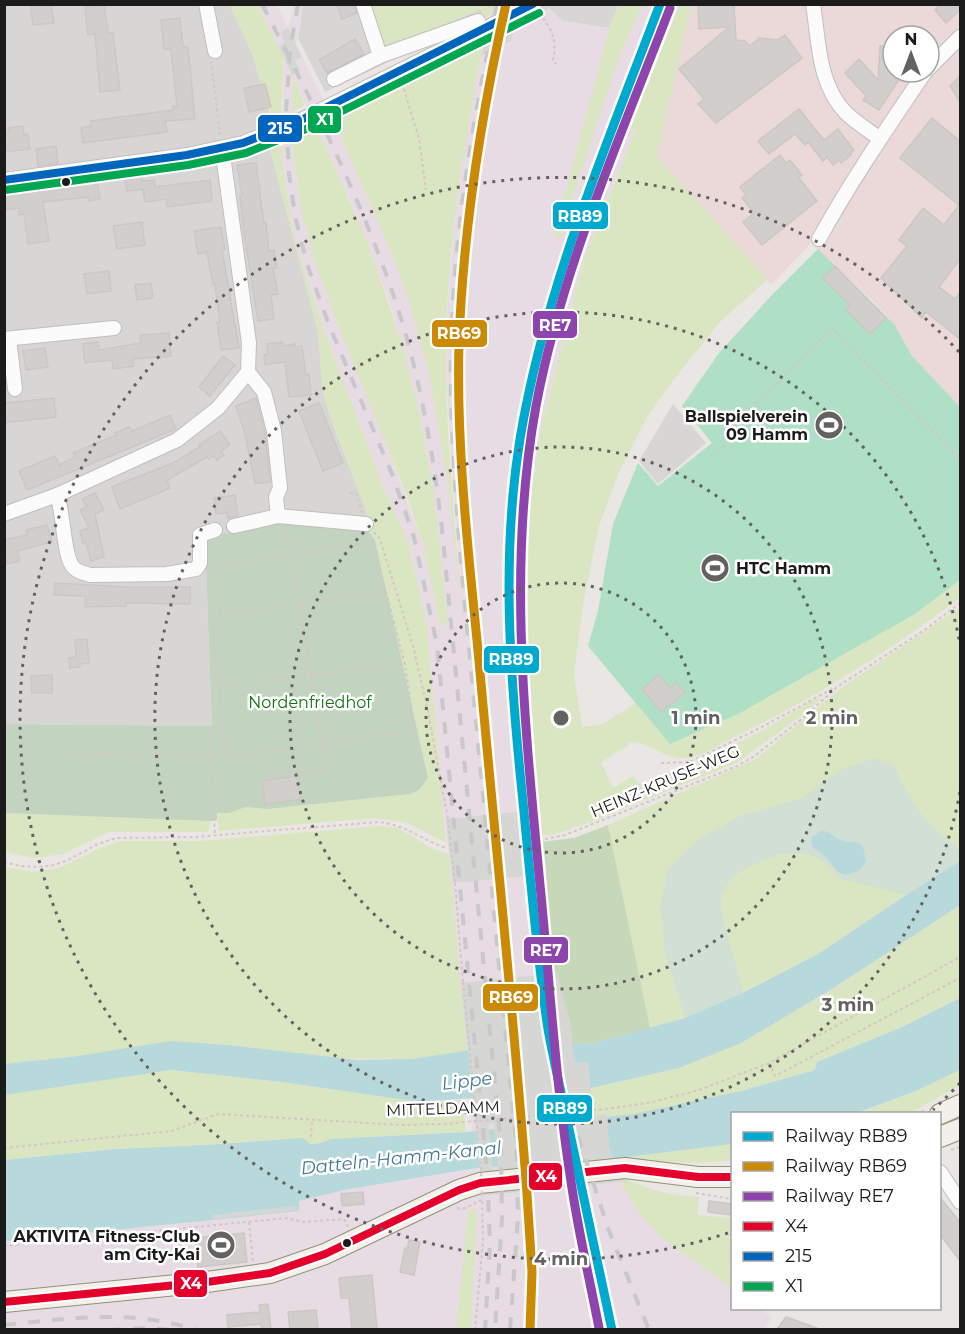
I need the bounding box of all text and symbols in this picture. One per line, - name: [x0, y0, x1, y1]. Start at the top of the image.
- north arrow: [881, 24, 941, 84]
- text: N: [905, 30, 917, 49]
- line badge: X1: [307, 105, 342, 134]
- text: X1: [316, 110, 334, 129]
- line badge: 215: [257, 114, 303, 143]
- text: 215: [267, 119, 293, 138]
- unlabelled marker: [60, 176, 72, 188]
- line badge: RB89: [552, 201, 609, 230]
- text: RB89: [558, 207, 602, 226]
- line badge: RE7: [532, 310, 578, 339]
- text: RE7: [539, 316, 571, 335]
- line badge: RB69: [431, 319, 488, 348]
- text: RB69: [437, 324, 481, 343]
- place label: Ballspielverein 09 Hamm: [685, 407, 808, 444]
- sports icon: Ballspielverein 09 Hamm: [813, 409, 845, 441]
- sports icon: HTC Hamm: [699, 552, 731, 584]
- place label: HTC Hamm: [736, 559, 831, 578]
- line badge: RB89: [483, 645, 540, 674]
- text: RB89: [489, 650, 533, 669]
- park label: Nordenfriedhof: [248, 693, 372, 712]
- text: 1 min: [672, 707, 720, 729]
- text: 2 min: [806, 707, 858, 729]
- centre of rings: [551, 708, 571, 728]
- street label: HEINZ-KRUSE-WEG: [588, 741, 743, 821]
- line badge: RE7: [523, 936, 569, 964]
- text: RE7: [530, 941, 562, 960]
- line badge: RB69: [482, 983, 539, 1012]
- text: RB69: [489, 988, 533, 1007]
- text: 3 min: [821, 994, 874, 1016]
- water label: Lippe: [440, 1067, 494, 1095]
- line badge: RB89: [536, 1094, 593, 1123]
- street label: MITTELDAMM: [386, 1097, 500, 1120]
- text: RB89: [543, 1099, 587, 1118]
- legend: [731, 1112, 941, 1310]
- text: Railway RB89: [785, 1125, 908, 1147]
- water label: Datteln-Hamm-Kanal: [300, 1137, 503, 1179]
- text: Railway RB69: [785, 1155, 907, 1177]
- line badge: X4: [528, 1162, 563, 1191]
- text: X4: [535, 1167, 557, 1186]
- text: Railway RE7: [785, 1185, 894, 1207]
- text: X4: [785, 1215, 808, 1237]
- place label: AKTIVITA Fitness-Club am City-Kai: [13, 1227, 200, 1264]
- sports icon: AKTIVITA Fitness-Club am City-Kai: [205, 1229, 237, 1261]
- unlabelled marker: [341, 1237, 353, 1249]
- text: 215: [785, 1245, 812, 1267]
- text: 4 min: [534, 1248, 588, 1270]
- line badge: X4: [173, 1269, 208, 1298]
- text: X4: [180, 1274, 202, 1293]
- text: X1: [785, 1275, 804, 1297]

